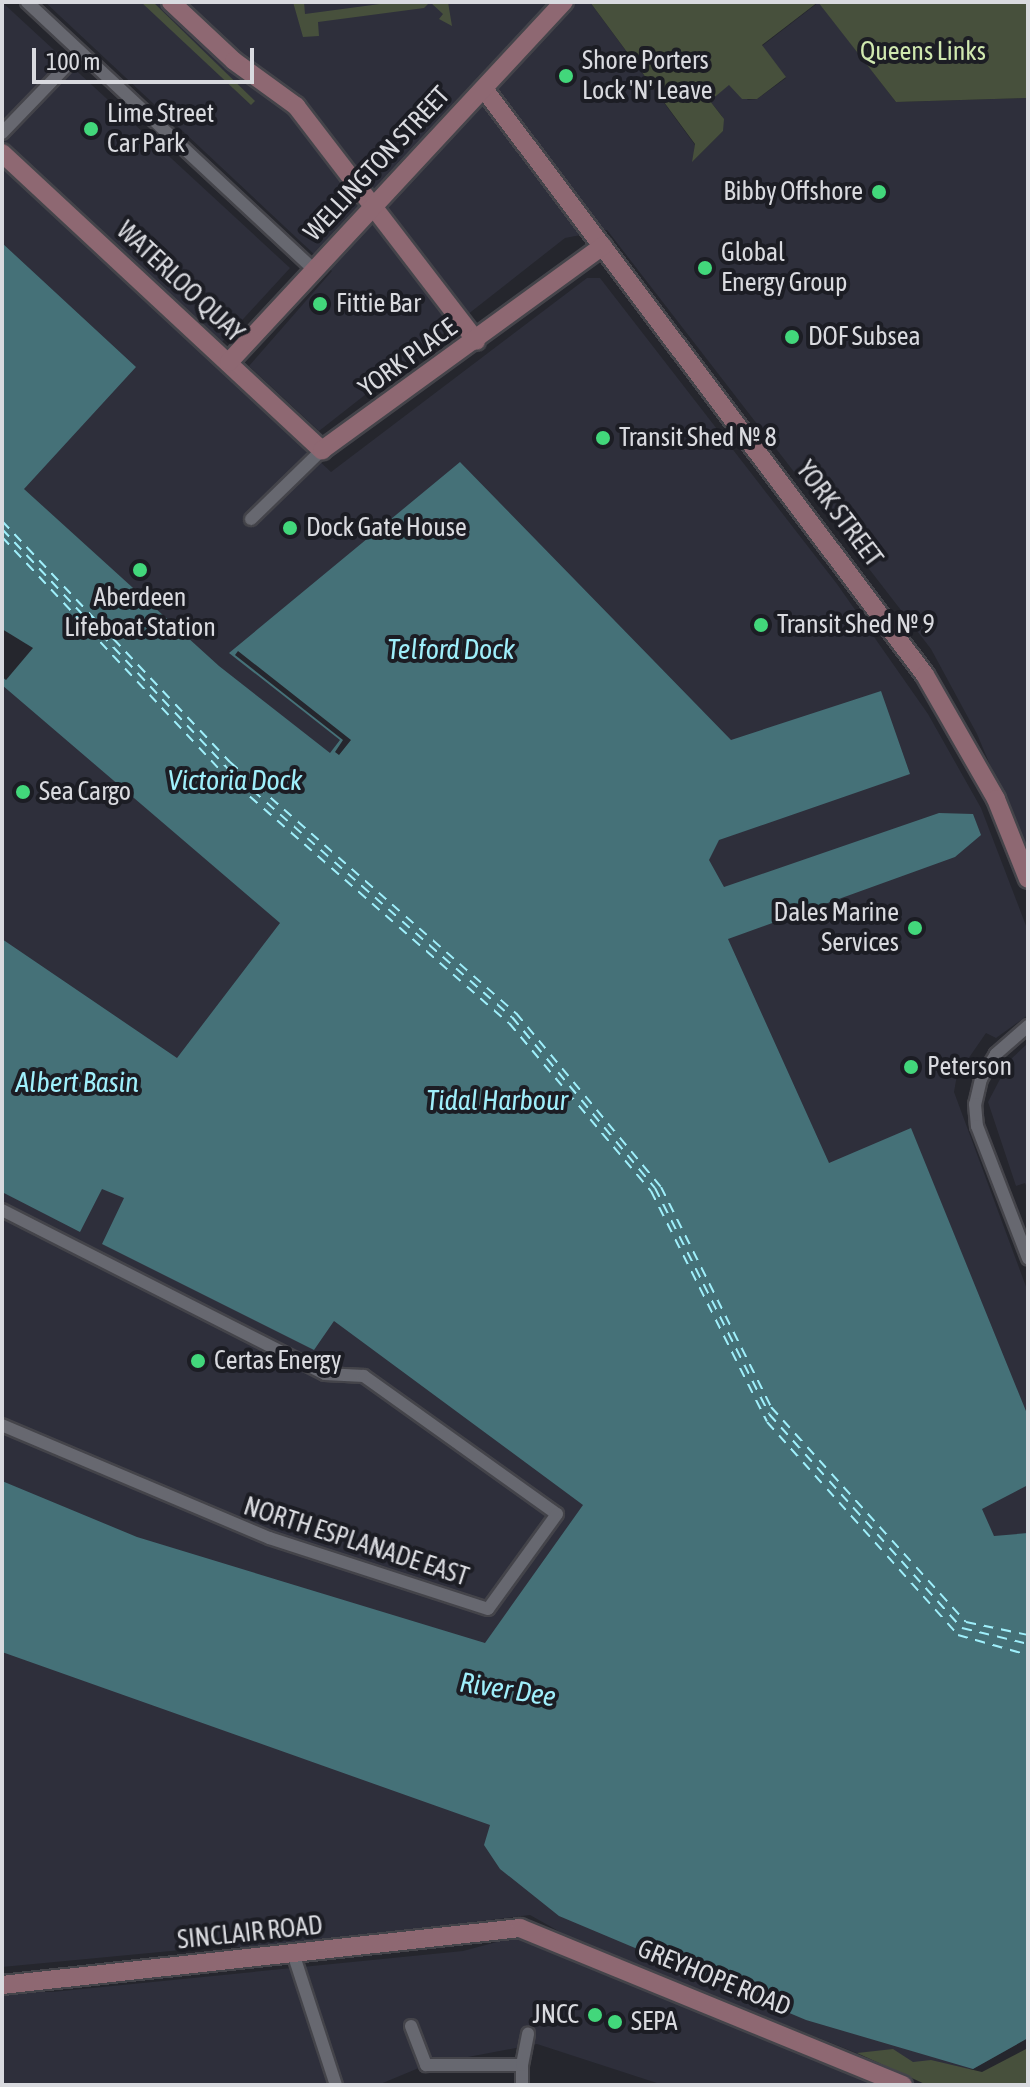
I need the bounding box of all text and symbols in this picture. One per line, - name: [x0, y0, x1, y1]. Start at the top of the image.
- scale bar: [36, 32, 258, 82]
- park label: Queens Links: [860, 36, 986, 68]
- place label: Shore Porters Lock 'N' Leave: [582, 45, 713, 106]
- text: 100 m: [46, 48, 100, 75]
- marker: Shore Porters Lock 'N' Leave: [557, 67, 575, 85]
- street label: WELLINGTON STREET: [298, 80, 456, 248]
- place label: Lime Street Car Park: [107, 98, 214, 160]
- marker: Lime Street Car Park: [82, 120, 100, 138]
- place label: Bibby Offshore: [723, 176, 863, 208]
- marker: Bibby Offshore: [870, 183, 888, 201]
- street label: WATERLOO QUAY: [110, 215, 250, 349]
- place label: Global Energy Group: [721, 237, 847, 298]
- marker: Global Energy Group: [696, 259, 714, 277]
- place label: Fittie Bar: [336, 288, 421, 320]
- marker: Fittie Bar: [311, 295, 329, 313]
- street label: YORK PLACE: [353, 312, 463, 404]
- place label: DOF Subsea: [808, 321, 921, 353]
- marker: DOF Subsea: [783, 328, 801, 346]
- place label: Transit Shed № 8: [619, 422, 777, 454]
- marker: Transit Shed № 8: [594, 429, 612, 447]
- street label: YORK STREET: [789, 455, 889, 573]
- place label: Dock Gate House: [306, 512, 467, 544]
- marker: Dock Gate House: [281, 519, 299, 537]
- marker: Aberdeen Lifeboat Station: [131, 561, 149, 579]
- place label: Aberdeen Lifeboat Station: [64, 582, 216, 644]
- place label: Transit Shed № 9: [777, 609, 935, 641]
- marker: Transit Shed № 9: [752, 616, 770, 634]
- water label: Telford Dock: [387, 632, 515, 666]
- water label: Victoria Dock: [168, 763, 302, 797]
- place label: Sea Cargo: [39, 776, 131, 808]
- marker: Sea Cargo: [14, 783, 32, 801]
- place label: Dales Marine Services: [774, 897, 899, 958]
- marker: Dales Marine Services: [906, 919, 924, 937]
- place label: Peterson: [927, 1051, 1012, 1083]
- marker: Peterson: [902, 1058, 920, 1076]
- water label: Albert Basin: [15, 1065, 139, 1099]
- water label: Tidal Harbour: [426, 1083, 568, 1117]
- place label: Certas Energy: [214, 1345, 342, 1377]
- marker: Certas Energy: [189, 1352, 207, 1370]
- street label: NORTH ESPLANADE EAST: [240, 1491, 472, 1593]
- water label: River Dee: [457, 1665, 559, 1713]
- street label: SINCLAIR ROAD: [176, 1910, 324, 1956]
- street label: GREYHOPE ROAD: [633, 1933, 795, 2023]
- place label: JNCC: [532, 1999, 579, 2031]
- marker: JNCC: [586, 2006, 604, 2024]
- place label: SEPA: [631, 2006, 677, 2038]
- marker: SEPA: [606, 2013, 624, 2031]

